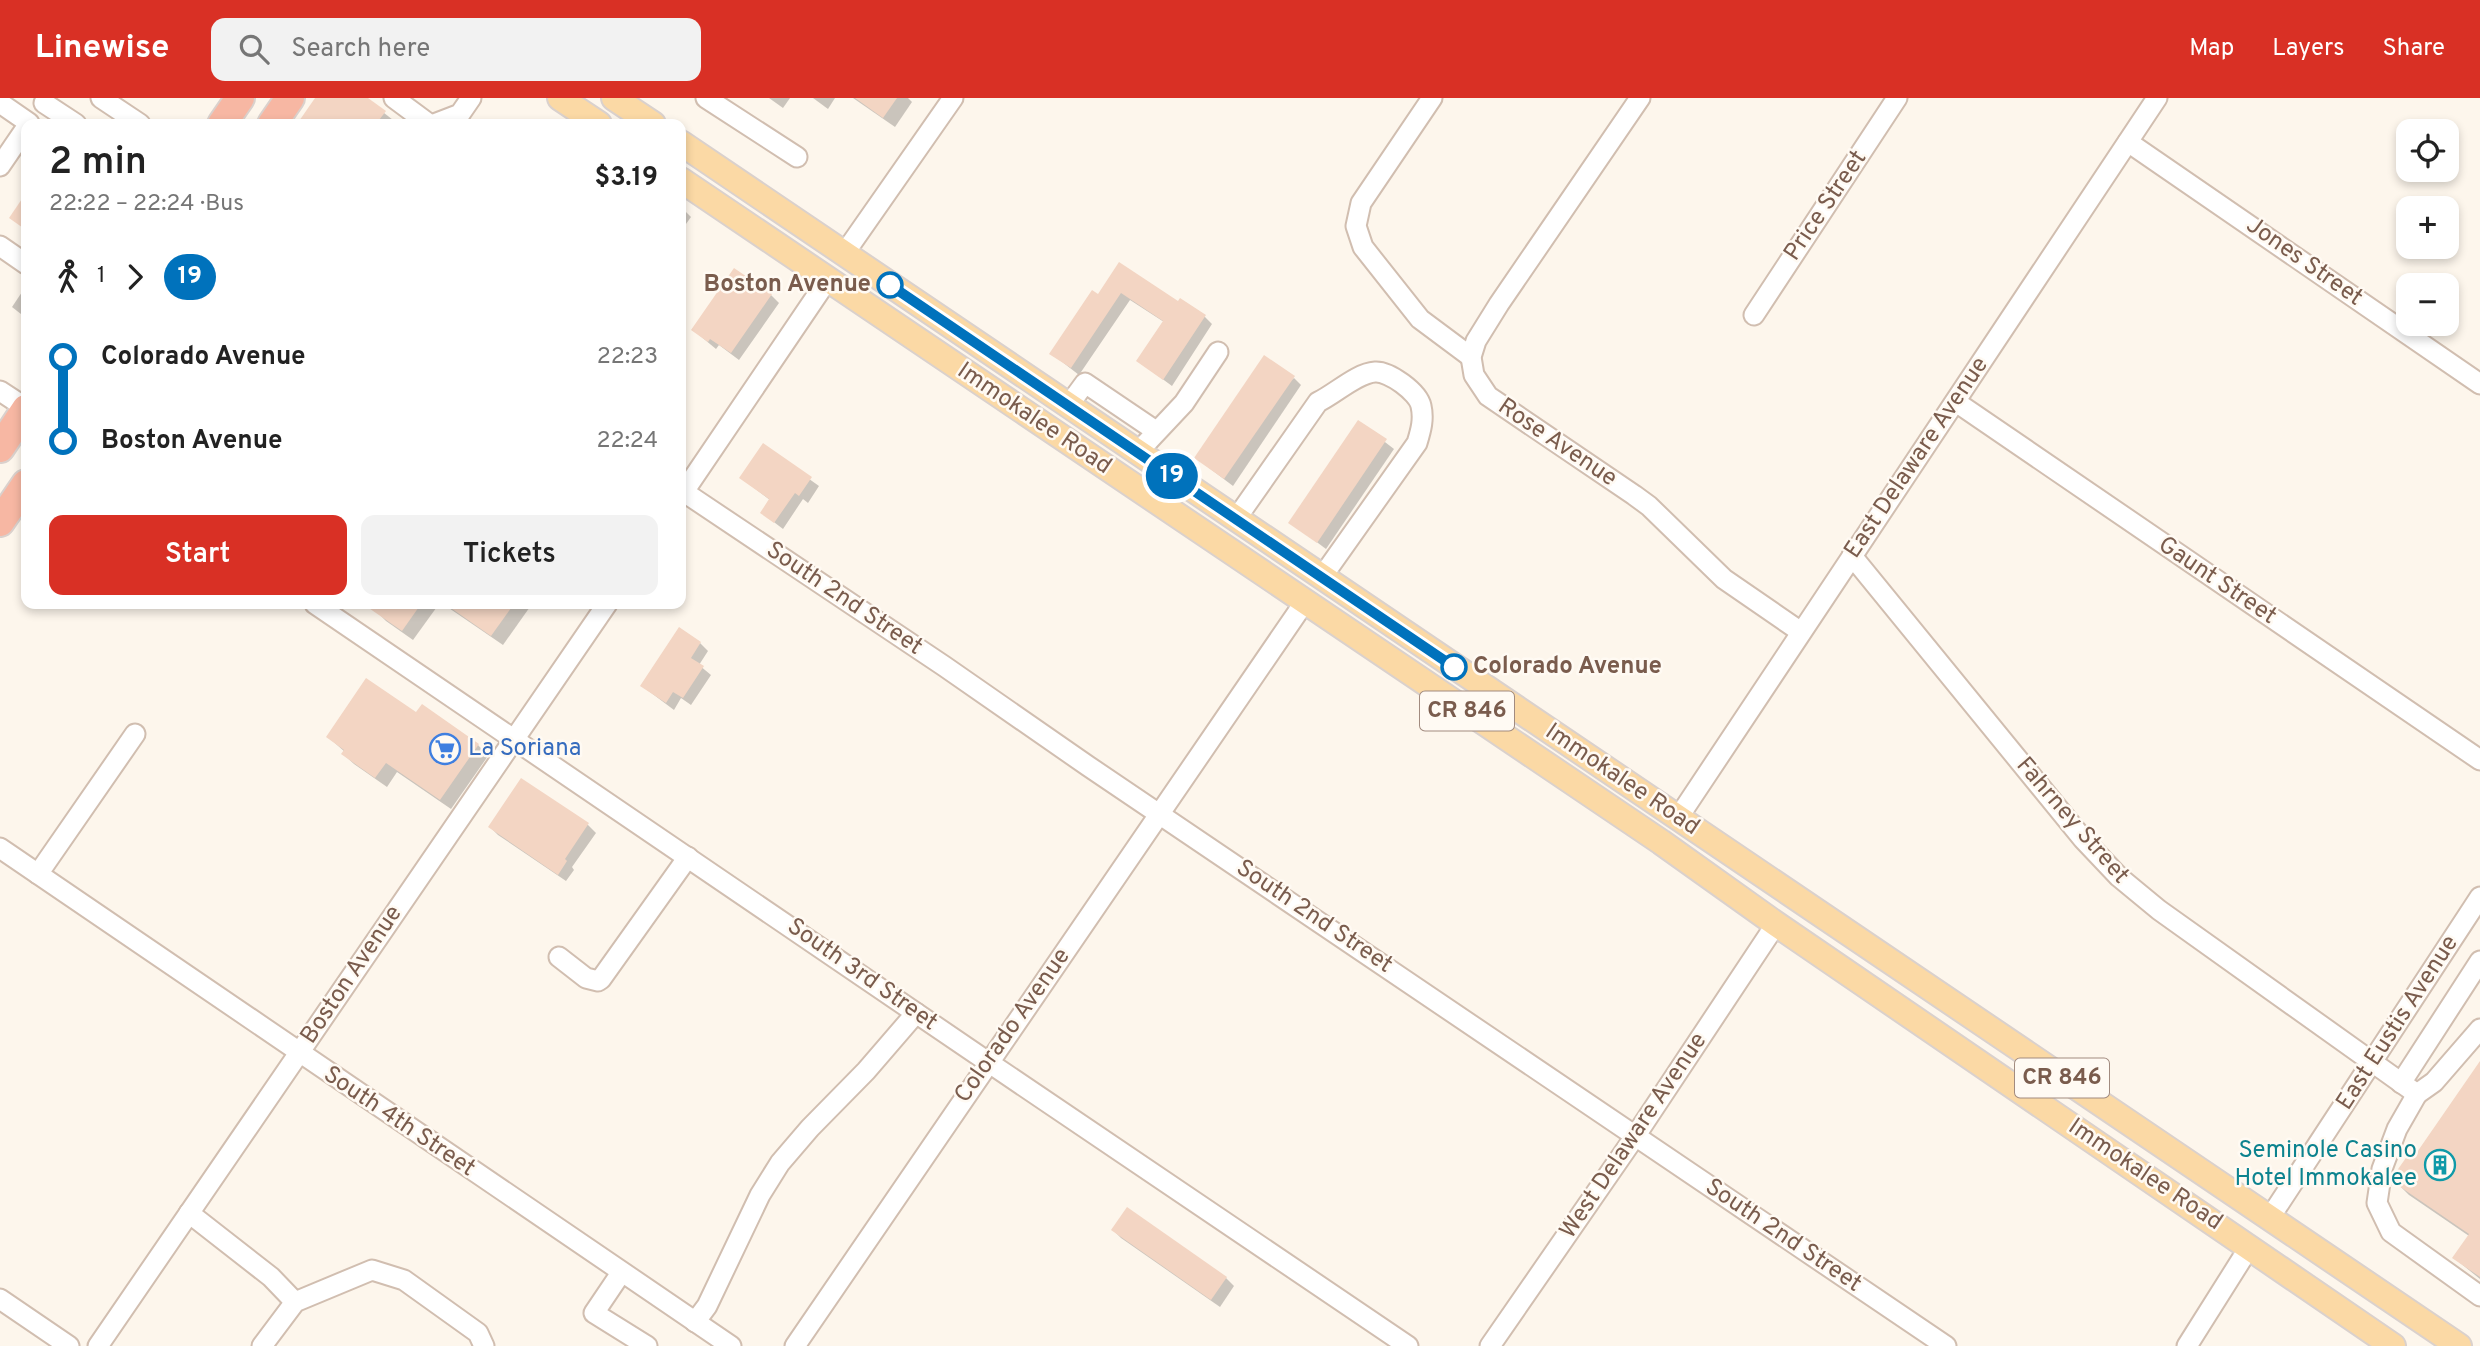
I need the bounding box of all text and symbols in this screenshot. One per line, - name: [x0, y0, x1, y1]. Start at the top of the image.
- search box: [211, 18, 701, 81]
- text: Linewise: [35, 28, 169, 70]
- icon: search: [235, 30, 273, 68]
- text: Search here: [291, 33, 430, 66]
- text: Map: [2189, 34, 2234, 64]
- text: Layers: [2272, 34, 2344, 64]
- text: Share: [2382, 34, 2445, 64]
- map controls: [2396, 119, 2459, 336]
- button: locate: [2396, 119, 2459, 182]
- text: 2 min: [49, 139, 147, 188]
- street label: Price Street: [1778, 145, 1874, 267]
- text: $3.19: [595, 162, 658, 195]
- text: 22:22 – 22:24 · Bus: [49, 190, 244, 219]
- button: +: [2396, 196, 2459, 259]
- street label: Jones Street: [2240, 211, 2368, 313]
- icon: walk: [49, 258, 87, 296]
- icon: forward: [116, 258, 154, 296]
- text: 1: [97, 262, 106, 291]
- text: 19: [178, 262, 202, 292]
- place label: Boston Avenue: [704, 270, 871, 300]
- marker: Boston Avenue: [877, 272, 903, 298]
- button: −: [2396, 273, 2459, 336]
- text: Colorado Avenue: [101, 341, 306, 374]
- text: 22:23: [597, 343, 658, 372]
- street label: East Delaware Avenue: [1838, 351, 1996, 565]
- street label: Immokalee Road: [951, 356, 1117, 482]
- street label: Rose Avenue: [1492, 392, 1622, 494]
- text: Boston Avenue: [101, 425, 282, 458]
- text: 22:24: [597, 427, 658, 456]
- line badge: 19: [1140, 453, 1204, 499]
- text: 19: [1160, 461, 1184, 491]
- button: Start: [49, 515, 347, 595]
- button: Tickets: [361, 515, 658, 595]
- street label: Gaunt Street: [2152, 530, 2282, 632]
- street label: South 2nd Street: [760, 536, 928, 662]
- place label: Colorado Avenue: [1473, 652, 1662, 682]
- marker: Colorado Avenue: [1441, 654, 1467, 680]
- road number: CR 846: [1420, 692, 1514, 730]
- street label: Immokalee Road: [1539, 717, 1705, 843]
- supermarket icon: La Soriana: [428, 732, 462, 766]
- place label: La Soriana: [468, 734, 581, 764]
- street label: Fahrney Street: [2009, 752, 2135, 890]
- street label: South 2nd Street: [1230, 854, 1398, 980]
- street label: Boston Avenue: [295, 900, 409, 1050]
- street label: South 3rd Street: [781, 912, 943, 1038]
- street label: East Eustis Avenue: [2330, 930, 2466, 1116]
- street label: Colorado Avenue: [948, 943, 1078, 1109]
- street label: West Delaware Avenue: [1554, 1027, 1714, 1245]
- road number: CR 846: [2015, 1058, 2109, 1098]
- street label: South 4th Street: [317, 1060, 481, 1184]
- street label: Immokalee Road: [2062, 1112, 2228, 1238]
- place label: Seminole Casino Hotel Immokalee: [2235, 1136, 2417, 1194]
- building icon: Seminole Casino Hotel Immokalee: [2423, 1148, 2457, 1182]
- street label: South 2nd Street: [1699, 1173, 1867, 1299]

